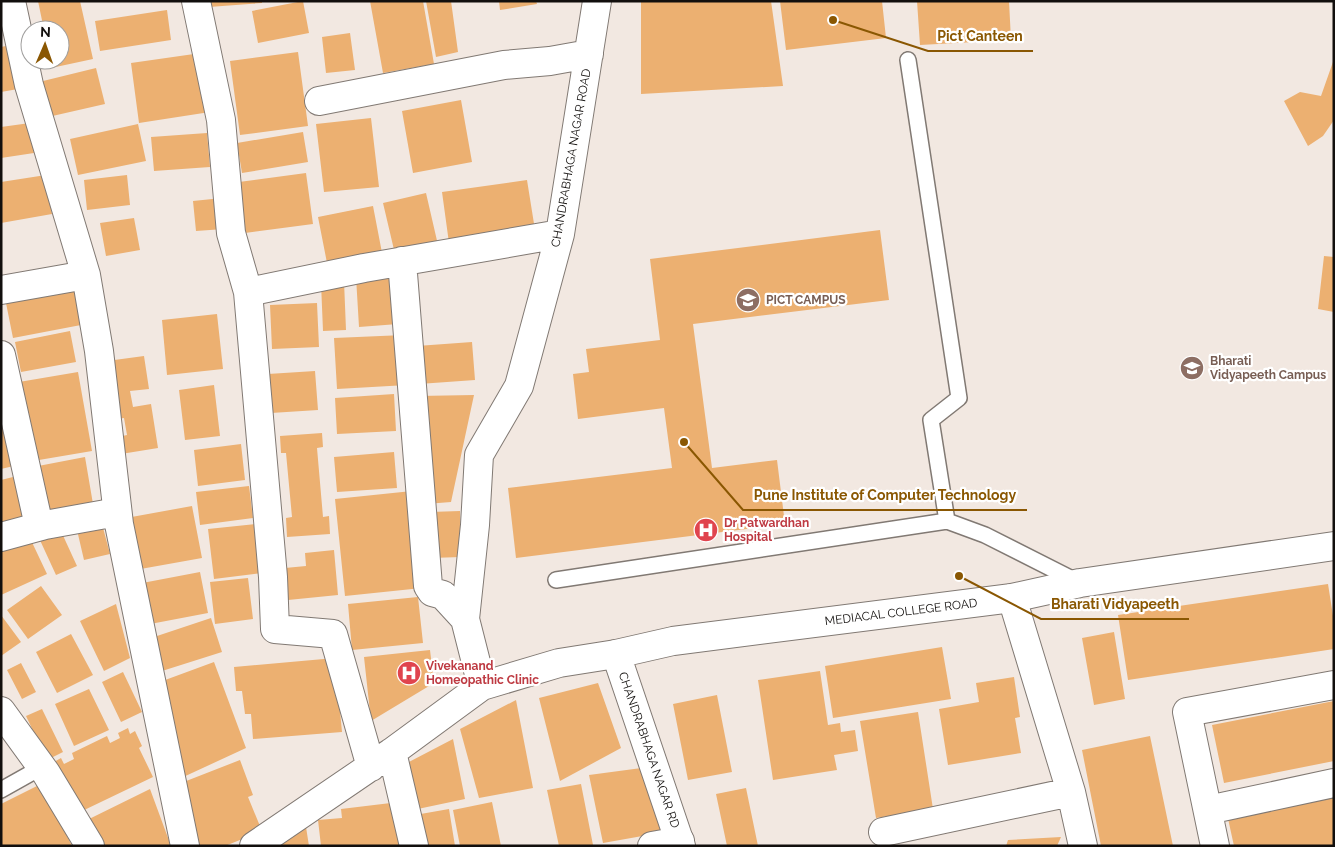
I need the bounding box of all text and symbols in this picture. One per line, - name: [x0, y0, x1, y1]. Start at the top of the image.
- north arrow: [20, 20, 70, 70]
- callout: Pict Canteen: [928, 22, 1033, 51]
- text: N: [40, 24, 51, 40]
- text: Pict Canteen: [937, 28, 1023, 44]
- street label: CHANDRABHAGA NAGAR ROAD: [548, 67, 594, 248]
- school or university icon: PICT CAMPUS: [735, 287, 761, 313]
- place label: PICT CAMPUS: [766, 293, 845, 307]
- place label: Bharati Vidyapeeth Campus: [1210, 354, 1326, 382]
- school or university icon: Bharati Vidyapeeth Campus: [1179, 355, 1205, 381]
- callout: Pune Institute of Computer Technology: [743, 481, 1027, 510]
- text: Pune Institute of Computer Technology: [754, 487, 1016, 503]
- place label: Dr Patwardhan Hospital: [724, 516, 809, 544]
- hospital icon: Dr Patwardhan Hospital: [693, 517, 719, 543]
- callout: Bharati Vidyapeeth: [1041, 590, 1189, 619]
- street label: MEDIACAL COLLEGE ROAD: [824, 596, 978, 628]
- text: Bharati Vidyapeeth: [1051, 596, 1179, 612]
- place label: Vivekanand Homeopathic Clinic: [426, 659, 539, 687]
- hospital icon: Vivekanand Homeopathic Clinic: [396, 660, 422, 686]
- street label: CHANDRABHAGA NAGAR RD: [616, 670, 682, 830]

